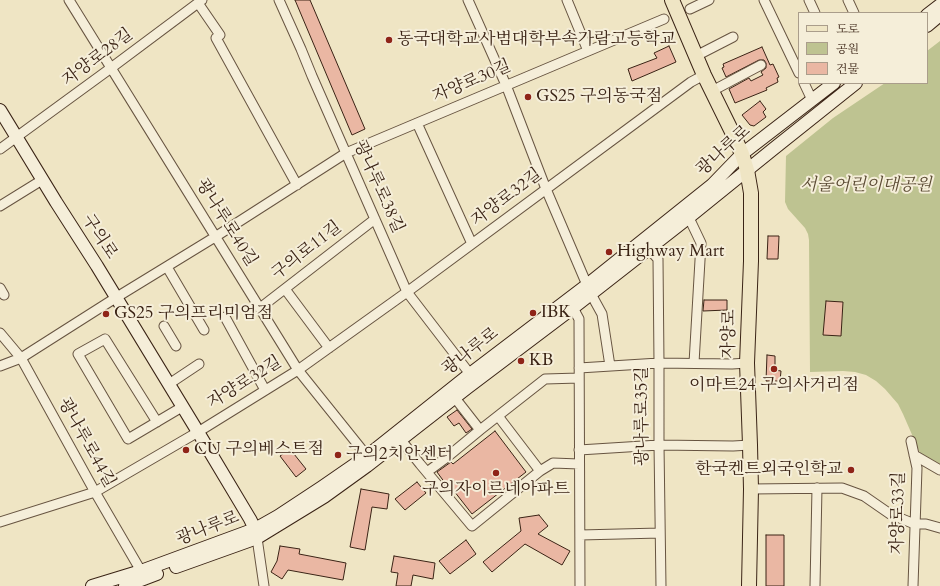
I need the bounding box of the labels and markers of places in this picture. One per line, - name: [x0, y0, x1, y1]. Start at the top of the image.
- place label: 동국대학교사범대학부속가람고등학교: [397, 30, 676, 50]
- marker: 동국대학교사범대학부속가람고등학교: [384, 35, 394, 45]
- place label: GS25 구의동국점: [536, 87, 662, 107]
- marker: GS25 구의동국점: [523, 92, 533, 102]
- place label: Highway Mart: [617, 242, 724, 262]
- marker: Highway Mart: [604, 247, 614, 257]
- place label: IBK: [541, 303, 571, 323]
- place label: GS25 구의프리미엄점: [114, 304, 273, 324]
- marker: IBK: [528, 308, 538, 318]
- marker: GS25 구의프리미엄점: [101, 309, 111, 319]
- place label: KB: [529, 351, 553, 371]
- marker: KB: [516, 356, 526, 366]
- marker: 이마트24 구의사거리점: [769, 364, 779, 374]
- place label: 이마트24 구의사거리점: [689, 376, 859, 396]
- place label: CU 구의베스트점: [194, 440, 324, 460]
- marker: CU 구의베스트점: [181, 445, 191, 455]
- place label: 구의2치안센터: [346, 445, 453, 465]
- marker: 구의2치안센터: [333, 450, 343, 460]
- place label: 한국켄트외국인학교: [695, 460, 843, 480]
- marker: 한국켄트외국인학교: [846, 465, 856, 475]
- marker: 구의자이르네아파트: [491, 468, 501, 478]
- place label: 구의자이르네아파트: [422, 480, 570, 500]

